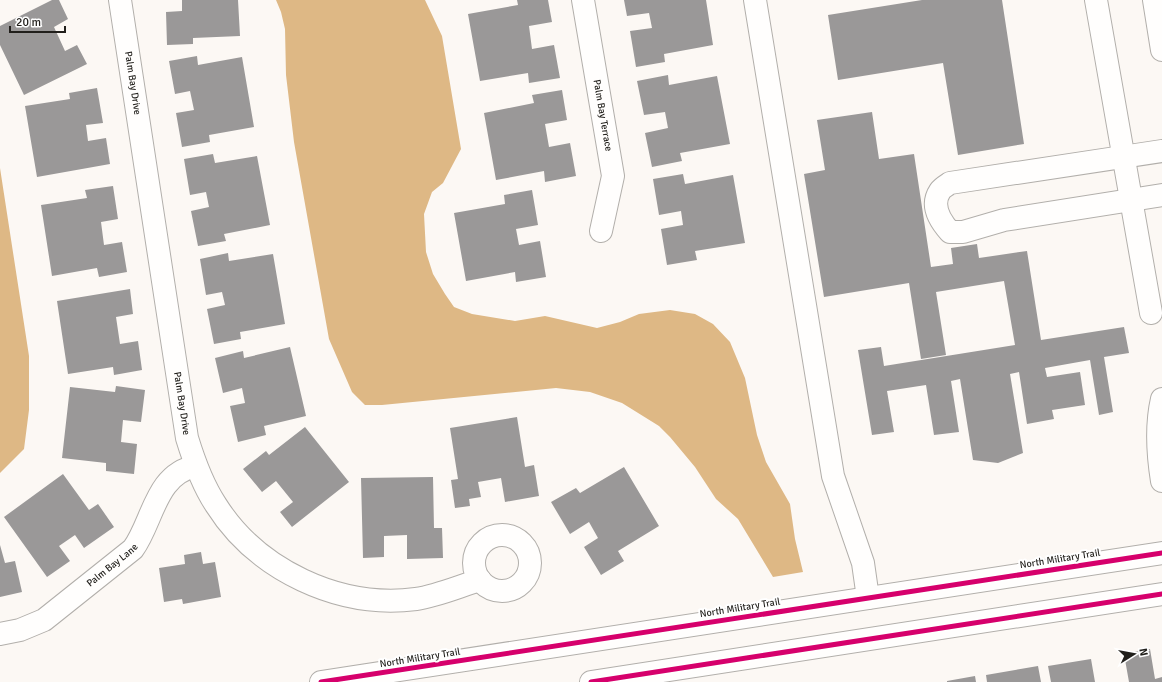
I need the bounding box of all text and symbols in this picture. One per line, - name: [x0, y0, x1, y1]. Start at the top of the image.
- scale bar: [10, 8, 65, 34]
- text: 20 m: [16, 15, 41, 30]
- street label: Palm Bay Drive: [122, 51, 143, 116]
- street label: Palm Bay Terrace: [591, 78, 615, 152]
- street label: Palm Bay Drive: [171, 371, 192, 436]
- street label: Palm Bay Lane: [84, 542, 141, 589]
- street label: North Military Trail: [1019, 547, 1101, 571]
- street label: North Military Trail: [699, 596, 781, 620]
- north arrow: [1114, 634, 1154, 674]
- street label: North Military Trail: [379, 646, 461, 670]
- text: N: [1136, 647, 1150, 657]

